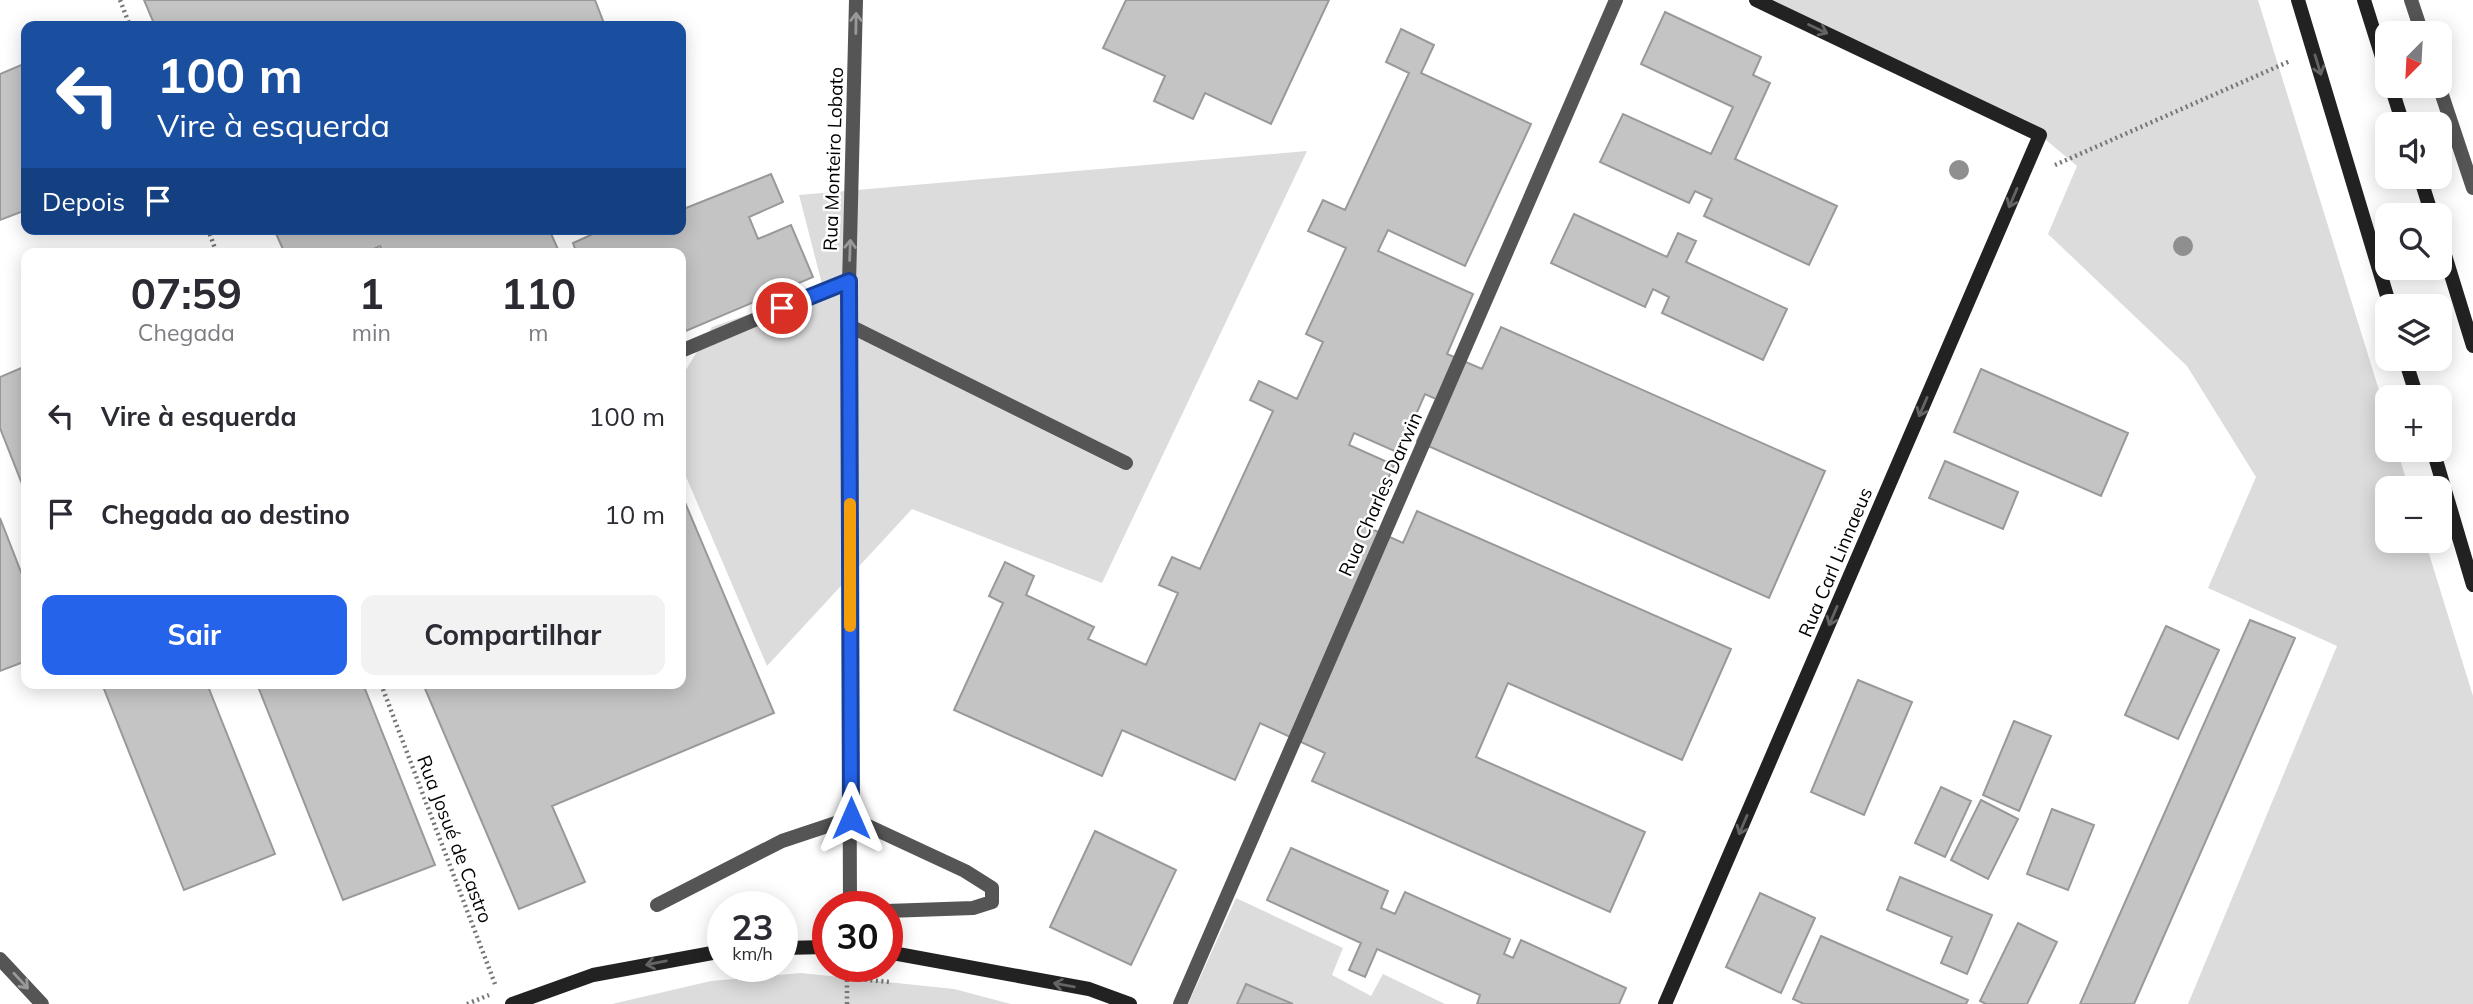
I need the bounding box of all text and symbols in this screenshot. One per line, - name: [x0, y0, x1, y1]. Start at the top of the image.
- one-way arrow: [849, 12, 863, 35]
- north arrow: [2375, 21, 2452, 98]
- map controls: [2375, 21, 2452, 553]
- one-way arrow: [1807, 23, 1828, 37]
- text: 100 m: [157, 44, 303, 105]
- icon: left: [42, 49, 133, 140]
- one-way arrow: [2312, 54, 2325, 76]
- street label: Rua Monteiro Lobato: [818, 67, 848, 251]
- text: Vire à esquerda: [157, 105, 390, 145]
- button: sound: [2375, 112, 2452, 189]
- icon: arrive: [139, 182, 177, 220]
- text: Depois: [42, 185, 125, 218]
- one-way arrow: [2006, 187, 2019, 208]
- button: search: [2375, 203, 2452, 280]
- one-way arrow: [843, 239, 857, 262]
- text: 07:59: [131, 267, 242, 320]
- text: 1: [359, 267, 384, 320]
- text: 110: [501, 267, 576, 320]
- pin: [752, 278, 812, 338]
- icon: arrive: [763, 289, 801, 327]
- button: layers: [2375, 294, 2452, 371]
- text: Chegada: [138, 318, 235, 347]
- text: min: [352, 318, 391, 347]
- text: m: [528, 318, 549, 347]
- button: +: [2375, 385, 2452, 462]
- one-way arrow: [1916, 395, 1929, 417]
- icon: left: [42, 397, 80, 435]
- text: Vire à esquerda: [101, 400, 297, 433]
- text: 100 m: [589, 400, 665, 433]
- street label: Rua Charles Darwin: [1333, 408, 1427, 580]
- button: −: [2375, 476, 2452, 553]
- street label: Rua Carl Linnaeus: [1793, 484, 1877, 640]
- icon: arrive: [42, 495, 80, 533]
- text: Chegada ao destino: [101, 498, 350, 531]
- text: 10 m: [604, 498, 665, 531]
- button: Sair: [42, 595, 347, 675]
- button: Compartilhar: [361, 595, 665, 675]
- one-way arrow: [1826, 604, 1839, 626]
- street label: Rua Josué de Castro: [412, 752, 498, 926]
- position arrow: [814, 781, 888, 855]
- one-way arrow: [1736, 813, 1749, 835]
- speed limit sign: 30: [812, 891, 903, 982]
- text: 23: [731, 905, 774, 949]
- text: km/h: [732, 942, 773, 965]
- one-way arrow: [645, 957, 668, 971]
- one-way arrow: [12, 972, 29, 990]
- one-way arrow: [1053, 978, 1076, 991]

